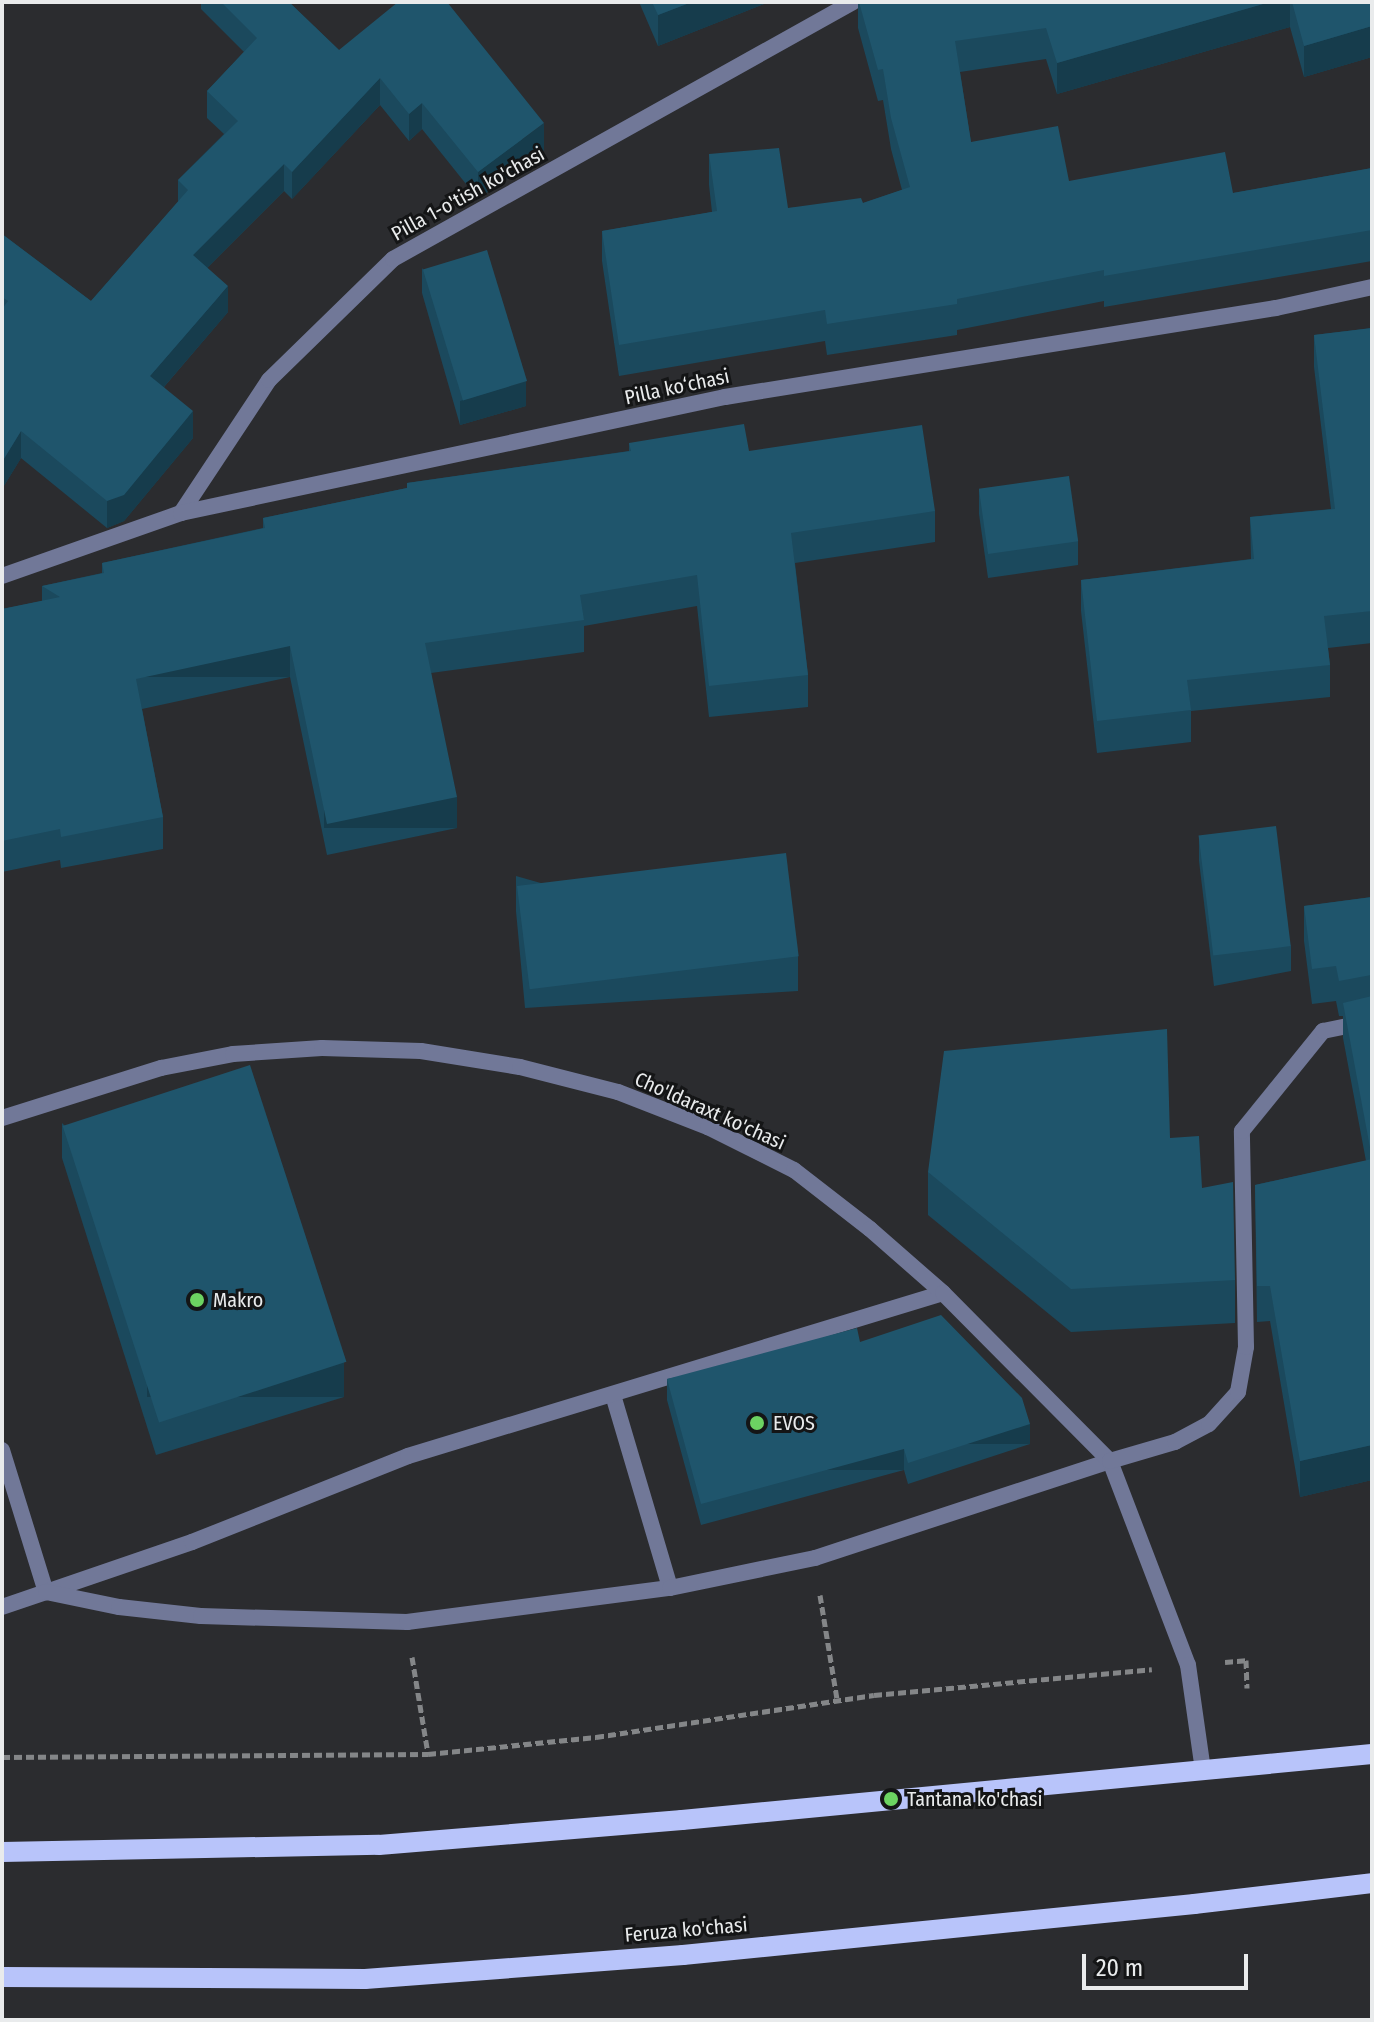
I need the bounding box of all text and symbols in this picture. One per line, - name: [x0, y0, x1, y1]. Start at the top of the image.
- street label: Pilla 1-o'tish ko'chasi: [387, 142, 549, 246]
- street label: Pilla ko‘chasi: [623, 364, 731, 410]
- street label: Cho'ldaraxt ko'chasi: [631, 1067, 789, 1155]
- place label: Makro: [213, 1288, 263, 1312]
- marker: Makro: [188, 1291, 206, 1309]
- place label: EVOS: [773, 1411, 815, 1435]
- marker: EVOS: [748, 1414, 766, 1432]
- place label: Tantana ko'chasi: [907, 1787, 1042, 1811]
- marker: Tantana ko'chasi: [882, 1790, 900, 1808]
- street label: Feruza ko'chasi: [624, 1913, 748, 1947]
- scale bar: [1086, 1938, 1252, 1988]
- text: 20 m: [1096, 1954, 1143, 1982]

